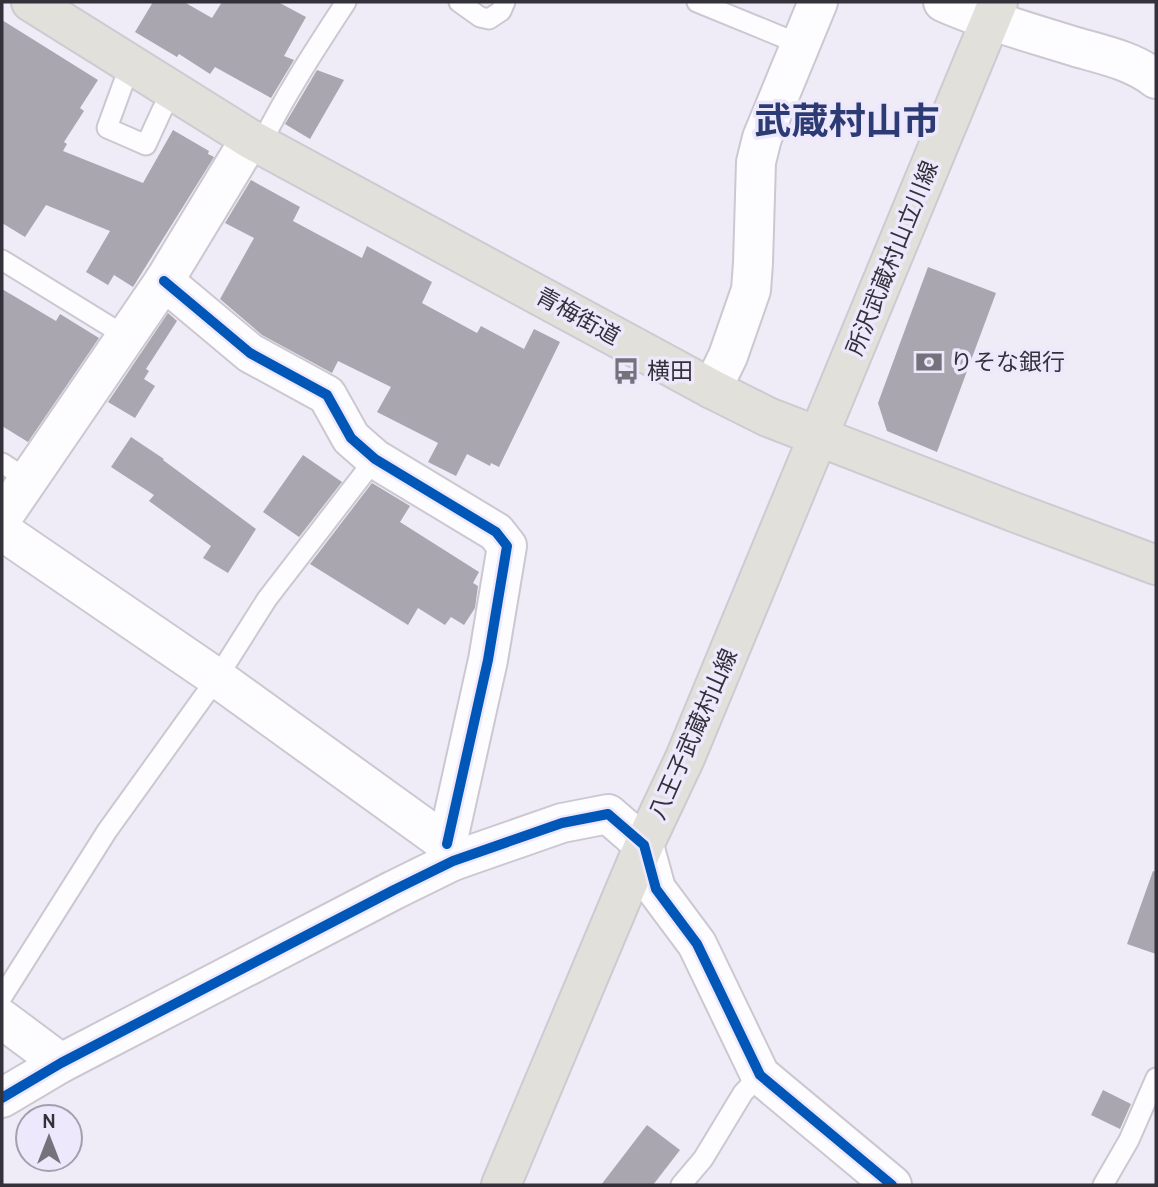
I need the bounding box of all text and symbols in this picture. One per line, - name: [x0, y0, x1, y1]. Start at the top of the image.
- district label: 武蔵村山市: [755, 98, 940, 143]
- street label: 所沢武蔵村山立川線: [840, 157, 944, 359]
- street label: 青梅街道: [531, 281, 625, 351]
- bank icon: りそな銀行: [914, 347, 944, 377]
- place label: りそな銀行: [950, 348, 1065, 376]
- bus stop icon: 横田: [611, 356, 641, 386]
- place label: 横田: [647, 357, 693, 385]
- street label: 八王子武蔵村山線: [643, 644, 743, 824]
- north arrow: [14, 1103, 84, 1173]
- text: N: [42, 1110, 56, 1133]

